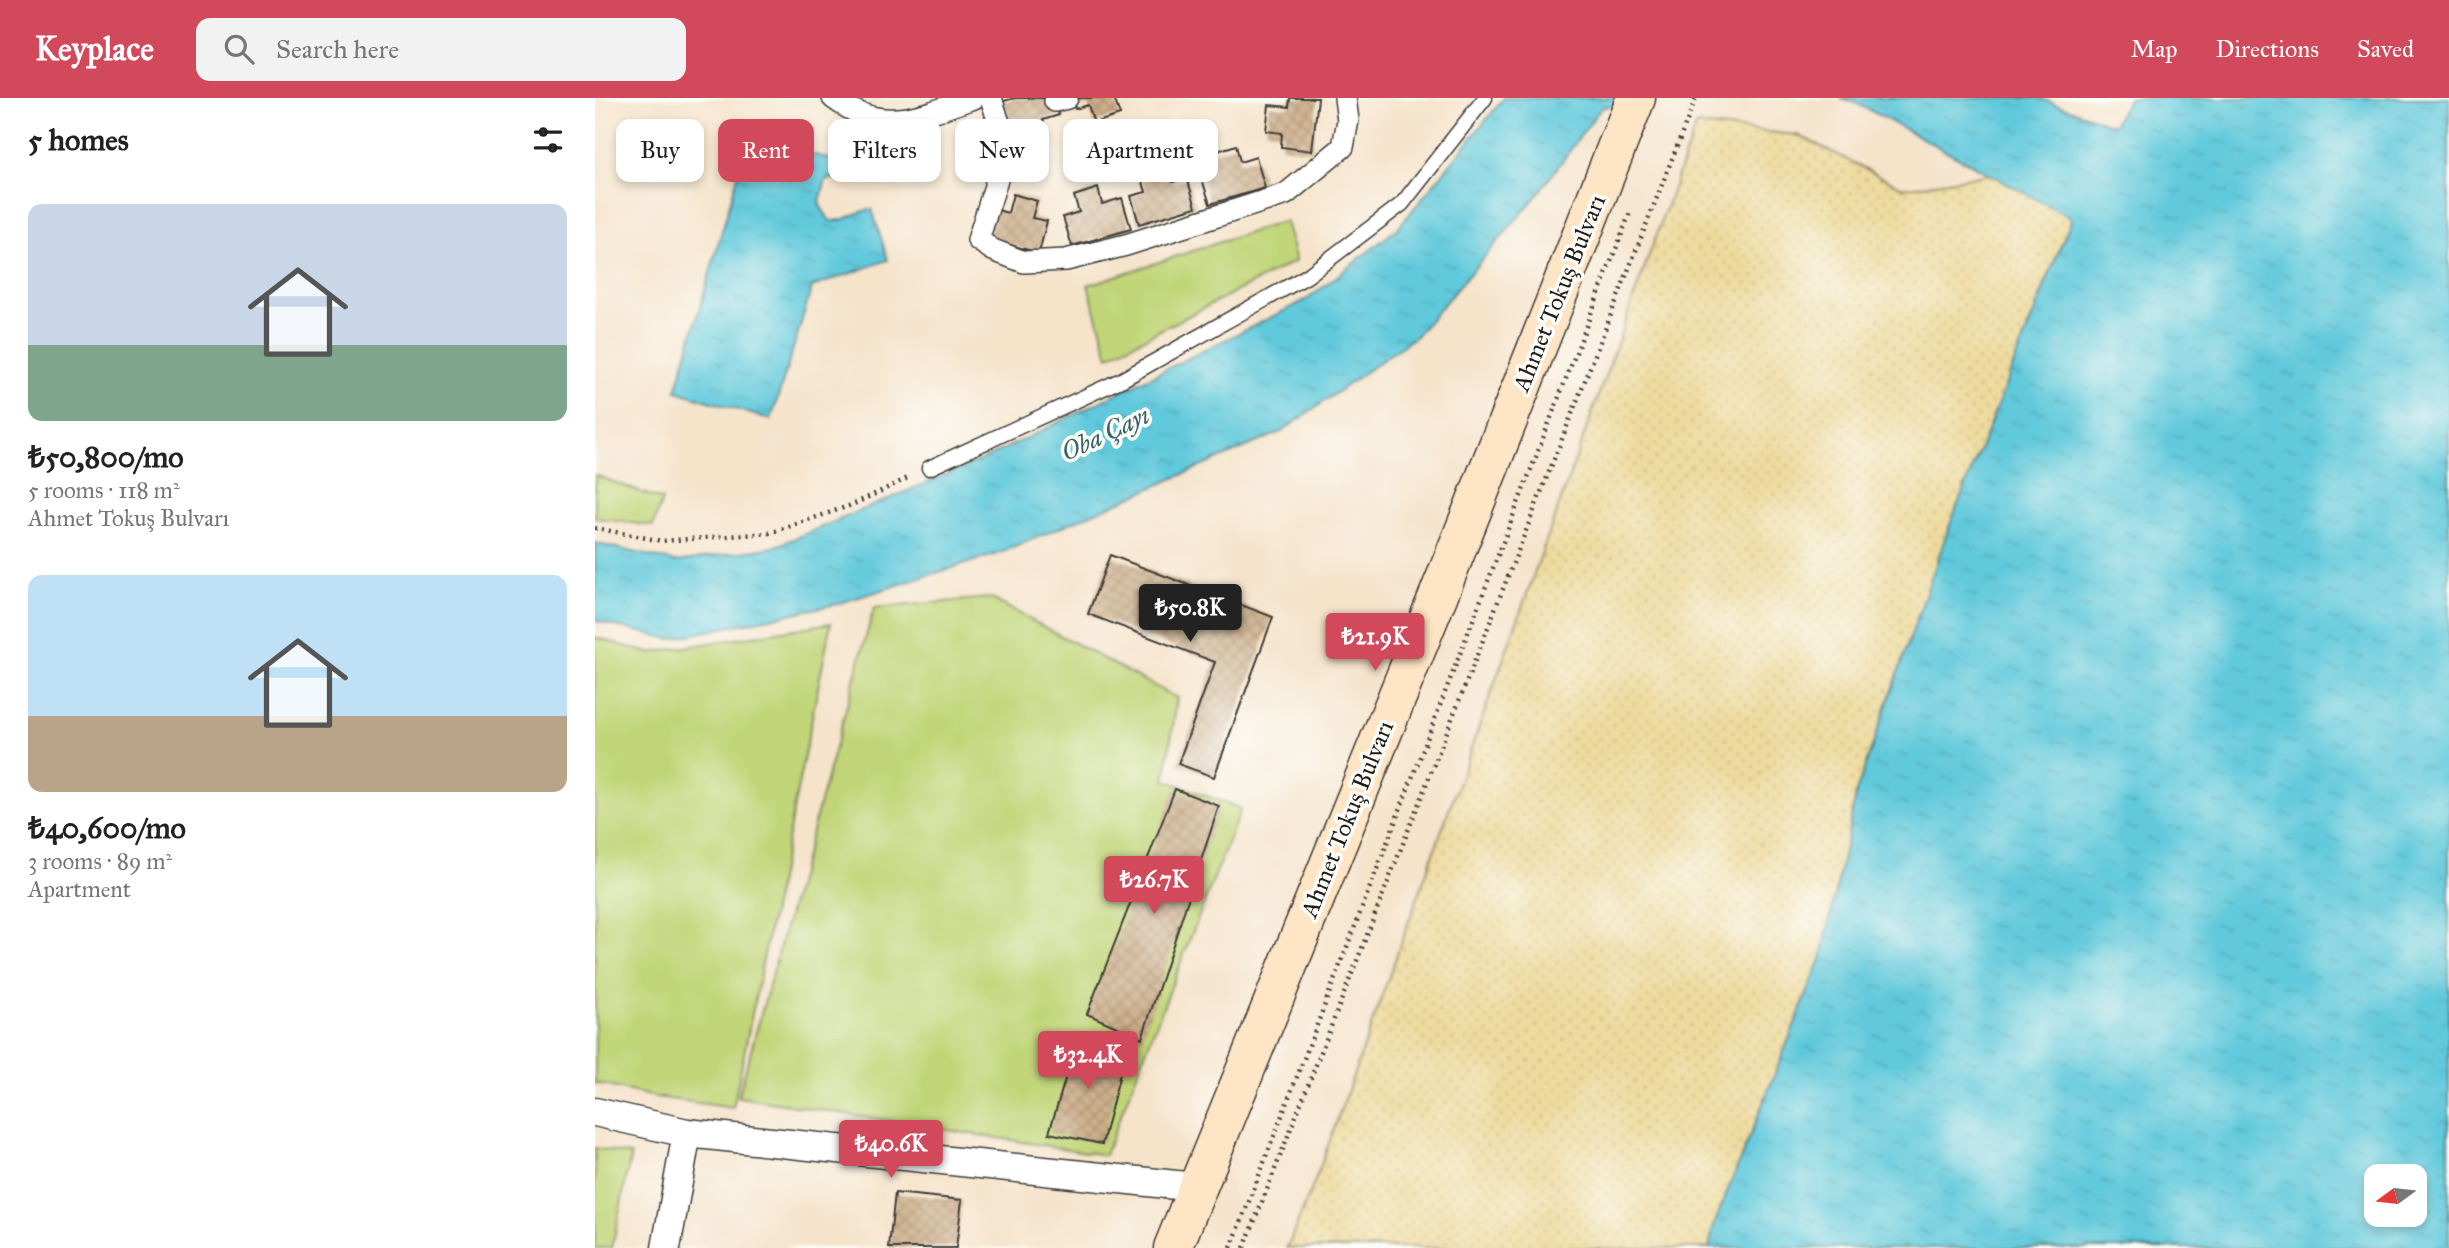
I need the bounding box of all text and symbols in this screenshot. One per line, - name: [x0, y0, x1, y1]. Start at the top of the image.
- search box: [196, 18, 686, 81]
- text: Keyplace: [35, 29, 154, 69]
- icon: search: [220, 30, 258, 68]
- text: Search here: [276, 33, 399, 65]
- text: Map: [2131, 34, 2178, 64]
- text: Directions: [2216, 34, 2319, 64]
- text: Saved: [2357, 34, 2414, 64]
- chip: Buy: [616, 119, 704, 182]
- chip: Rent: [718, 119, 814, 182]
- chip: Filters: [828, 119, 941, 182]
- chip: New: [955, 119, 1049, 182]
- chip: Apartment: [1063, 119, 1218, 182]
- icon: filters: [529, 121, 567, 159]
- text: 5 homes: [28, 122, 129, 158]
- street label: Ahmet Tokuş Bulvarı: [1505, 190, 1612, 397]
- icon: home: [235, 249, 361, 375]
- water label: Oba Çayı: [1056, 398, 1155, 467]
- text: ₺50,800/mo: [28, 439, 184, 475]
- text: 5 rooms · 118 m²: [28, 476, 180, 504]
- text: Ahmet Tokuş Bulvarı: [28, 504, 229, 532]
- pin: ₺50.8K: [1133, 584, 1247, 644]
- text: ₺50.8K: [1155, 593, 1225, 621]
- pin: ₺21.9K: [1318, 614, 1432, 673]
- icon: home: [235, 620, 361, 746]
- text: ₺21.9K: [1341, 622, 1409, 650]
- street label: Ahmet Tokuş Bulvarı: [1293, 716, 1400, 923]
- text: ₺40,600/mo: [28, 810, 186, 846]
- text: 3 rooms · 89 m²: [28, 847, 172, 875]
- pin: ₺26.7K: [1097, 856, 1211, 916]
- text: ₺26.7K: [1120, 865, 1188, 893]
- text: Apartment: [28, 875, 131, 903]
- pin: ₺32.4K: [1031, 1032, 1145, 1091]
- text: ₺32.4K: [1054, 1040, 1122, 1068]
- pin: ₺40.6K: [834, 1121, 948, 1180]
- text: ₺40.6K: [855, 1129, 927, 1157]
- north arrow: [2364, 1164, 2427, 1227]
- map controls: [2364, 1164, 2427, 1227]

